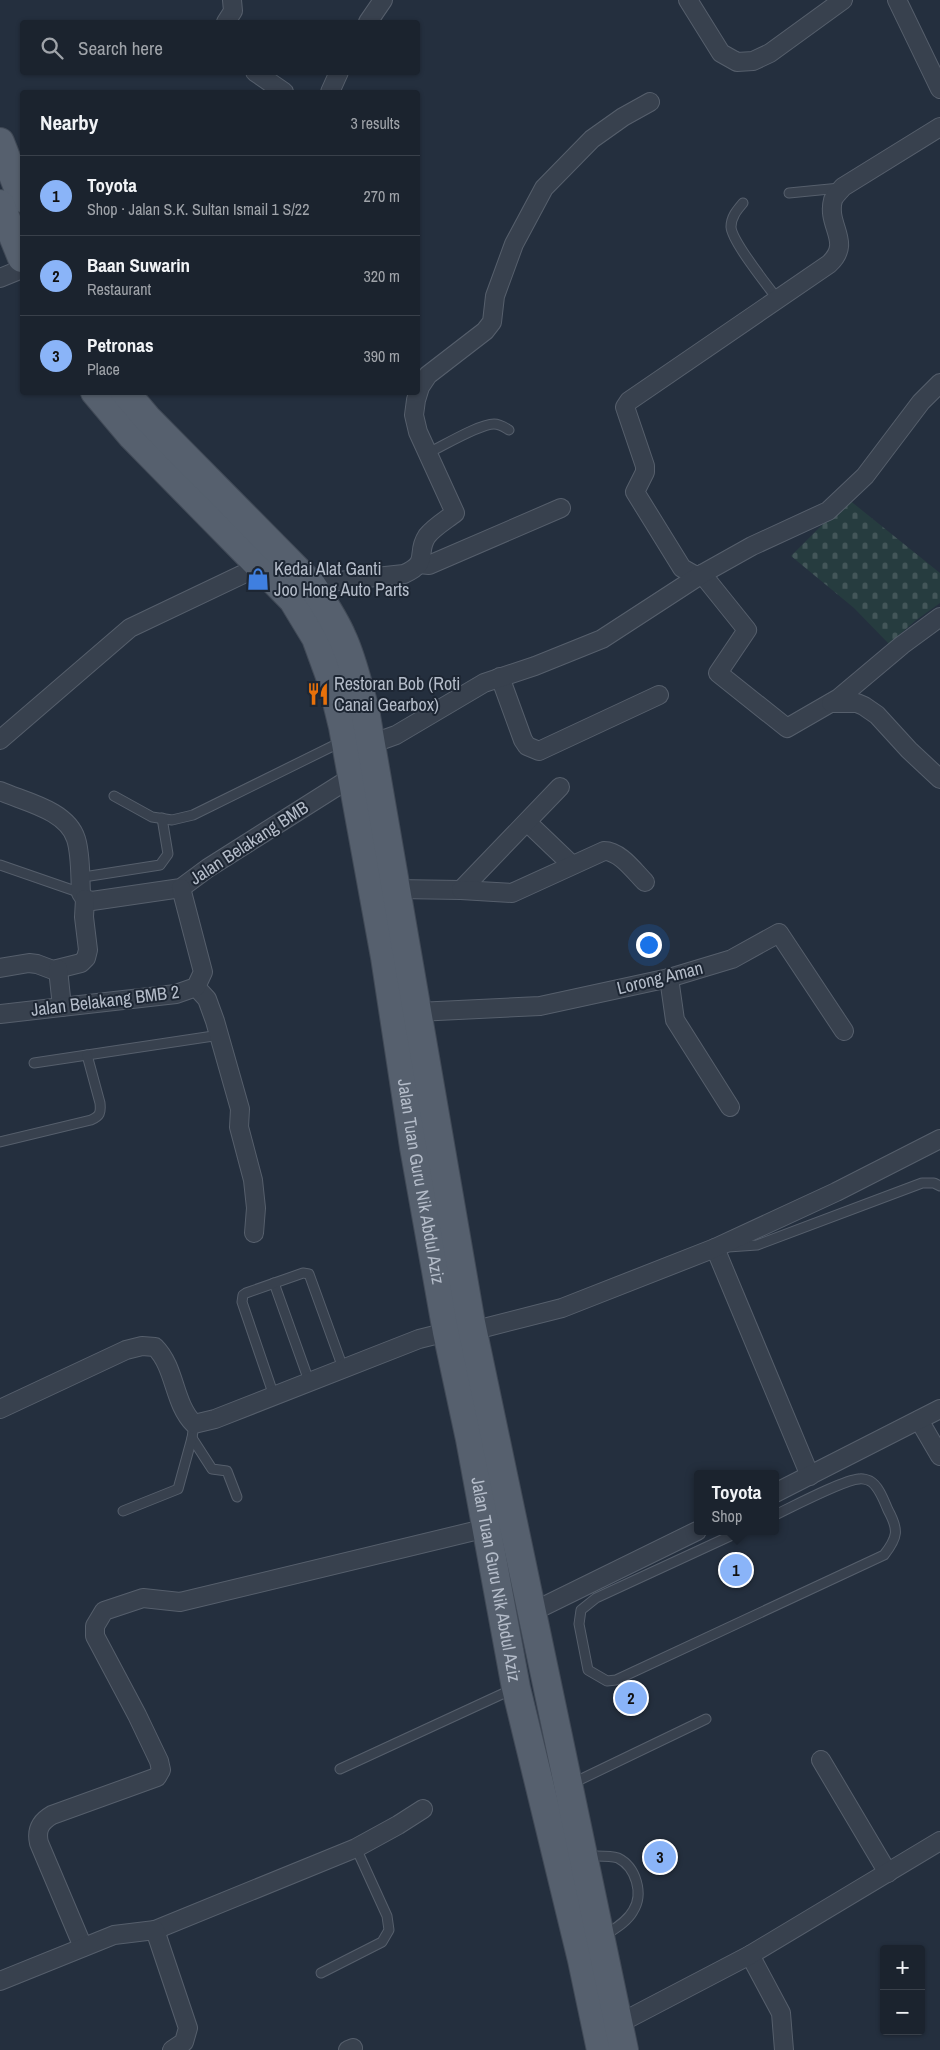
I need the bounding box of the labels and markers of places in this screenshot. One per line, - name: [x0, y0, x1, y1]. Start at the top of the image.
- place label: Kedai Alat Ganti Joo Hong Auto Parts: [274, 556, 409, 602]
- shop icon: Kedai Alat Ganti Joo Hong Auto Parts: [245, 566, 271, 592]
- place label: Restoran Bob (Roti Canai Gearbox): [334, 671, 460, 717]
- restaurant icon: Restoran Bob (Roti Canai Gearbox): [305, 681, 331, 707]
- pin: 1: [720, 1551, 752, 1589]
- pin: 2: [615, 1679, 647, 1717]
- pin: 3: [644, 1838, 676, 1876]

